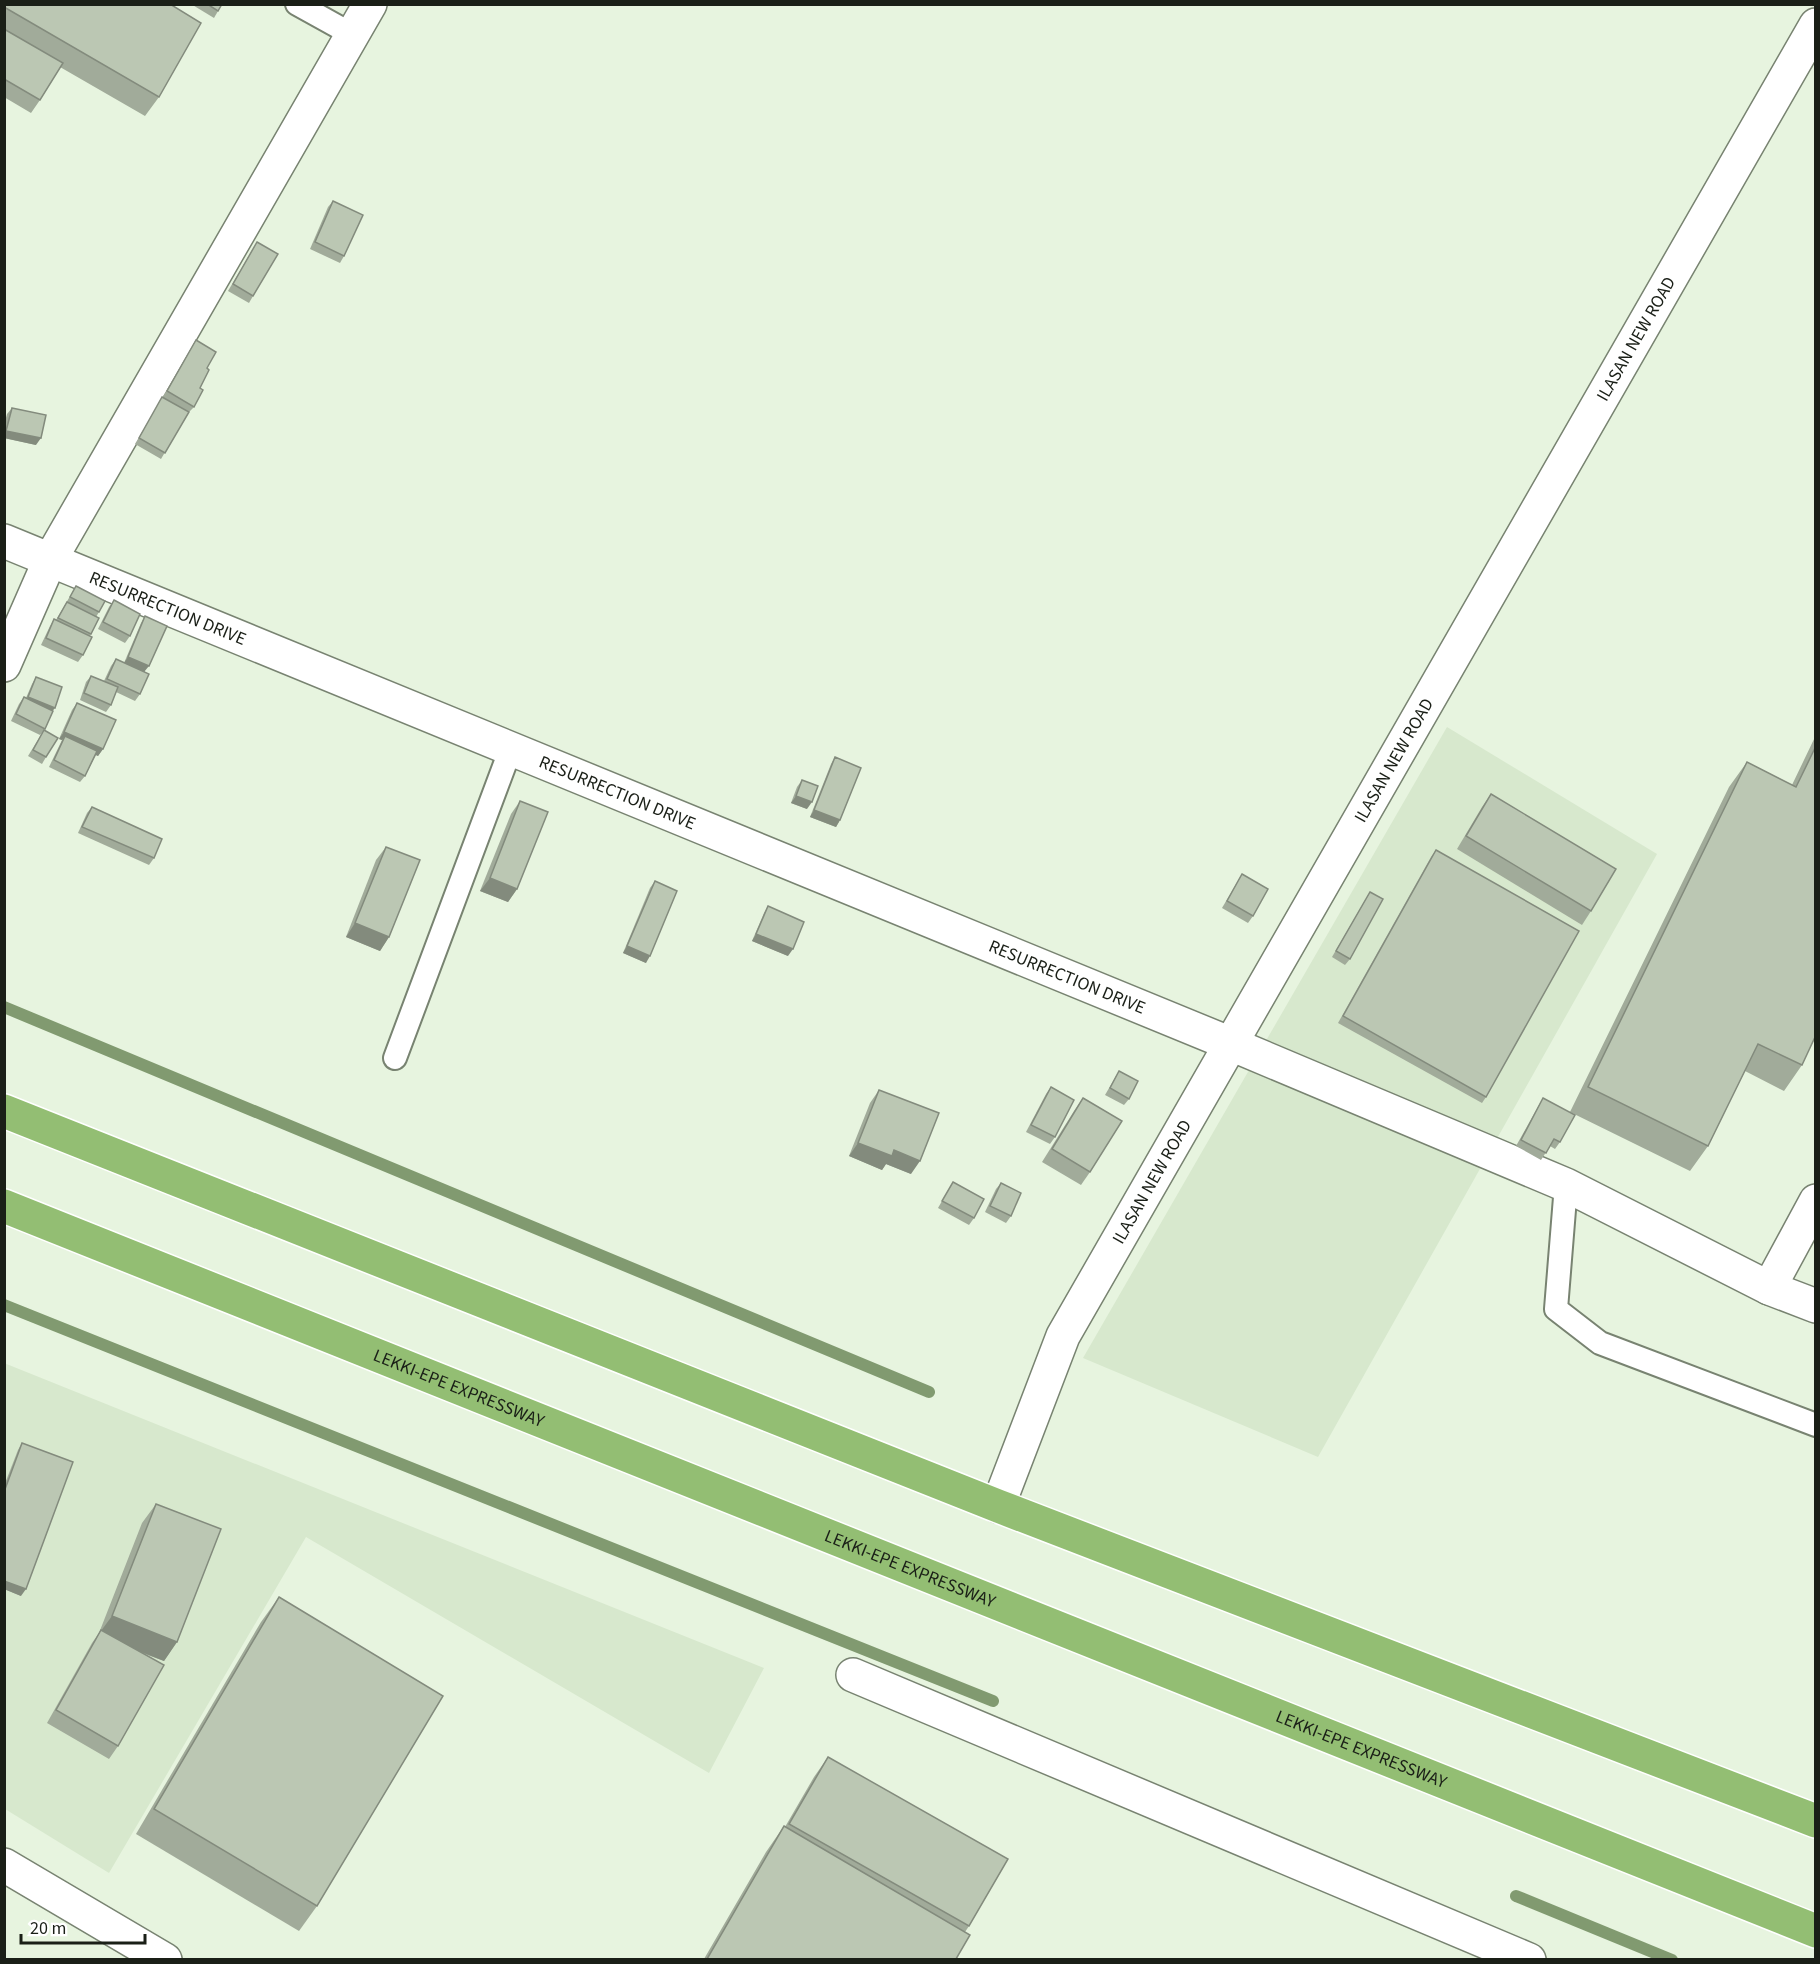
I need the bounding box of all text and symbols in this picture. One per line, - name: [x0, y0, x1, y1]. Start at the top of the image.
- street label: ILASAN NEW ROAD: [1590, 272, 1681, 406]
- street label: RESURRECTION DRIVE: [86, 565, 250, 651]
- street label: ILASAN NEW ROAD: [1348, 693, 1439, 827]
- street label: RESURRECTION DRIVE: [535, 749, 700, 836]
- street label: RESURRECTION DRIVE: [985, 934, 1149, 1020]
- street label: ILASAN NEW ROAD: [1106, 1115, 1197, 1248]
- street label: LEKKI-EPE EXPRESSWAY: [370, 1343, 549, 1434]
- street label: LEKKI-EPE EXPRESSWAY: [821, 1523, 1000, 1614]
- street label: LEKKI-EPE EXPRESSWAY: [1272, 1704, 1451, 1795]
- scale bar: [21, 1907, 146, 1945]
- text: 20 m: [30, 1916, 66, 1941]

